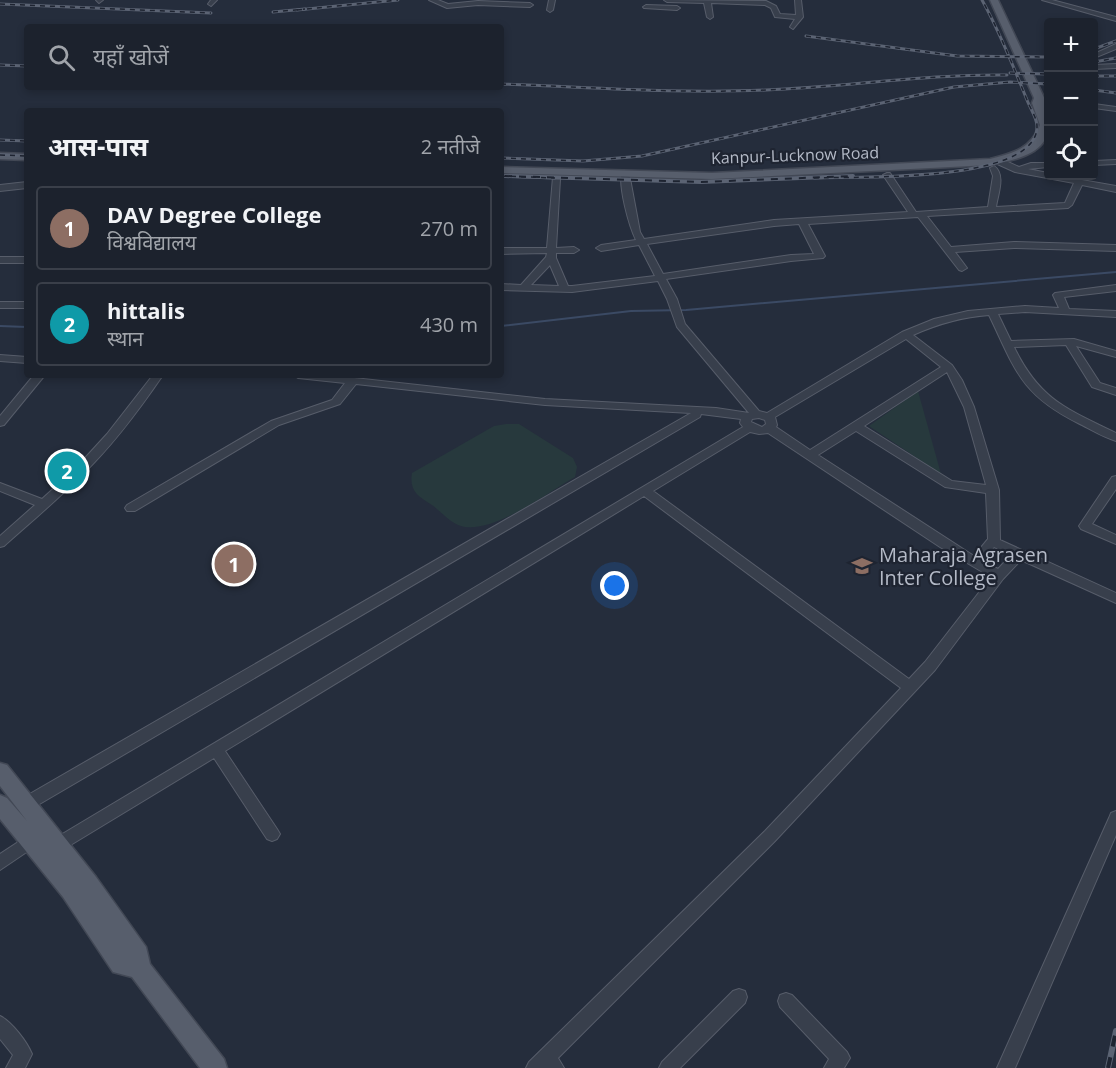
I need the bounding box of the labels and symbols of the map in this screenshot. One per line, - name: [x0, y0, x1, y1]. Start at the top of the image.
- street label: Kanpur-Lucknow Road: [711, 141, 879, 169]
- pin: 2: [48, 448, 86, 494]
- place label: Maharaja Agrasen Inter College: [879, 541, 1048, 591]
- pin: 1: [214, 542, 254, 586]
- school or university icon: Maharaja Agrasen Inter College: [850, 554, 874, 578]
- your location: [600, 571, 629, 600]

